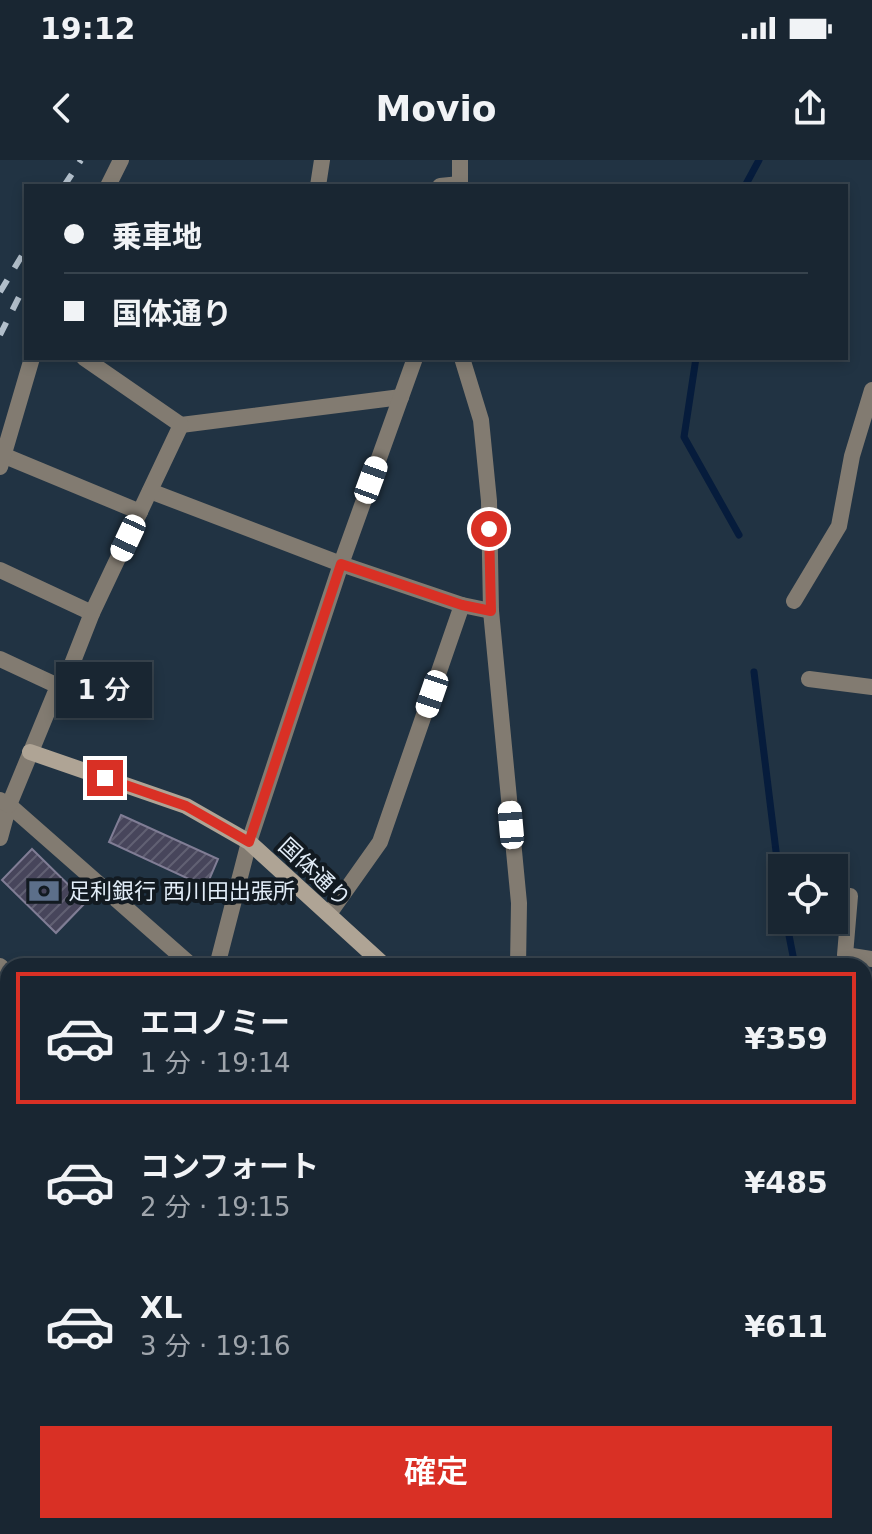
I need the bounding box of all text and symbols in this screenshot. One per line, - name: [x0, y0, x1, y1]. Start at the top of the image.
- text: 19:12: [40, 11, 136, 46]
- icon: back: [40, 86, 84, 130]
- icon: share: [788, 86, 832, 130]
- text: Movio: [375, 88, 497, 129]
- text: 乗車地: [112, 219, 202, 254]
- text: 国体通り: [112, 296, 232, 331]
- car: [352, 453, 390, 507]
- car: [107, 511, 149, 565]
- route start: [471, 511, 507, 547]
- callout: 1 分: [57, 662, 153, 718]
- car: [413, 667, 451, 721]
- text: 1 分: [77, 675, 131, 705]
- route end: [87, 760, 123, 796]
- car: [497, 800, 525, 850]
- street label: 国体通り: [274, 833, 355, 912]
- map controls: [768, 854, 848, 934]
- button: locate: [768, 854, 848, 934]
- bank icon: 足利銀行 西川田出張所: [27, 874, 61, 908]
- place label: 足利銀行 西川田出張所: [68, 879, 295, 904]
- icon: car: [44, 1002, 116, 1074]
- text: エコノミー: [140, 1005, 290, 1040]
- text: ¥359: [745, 1021, 828, 1056]
- text: 1 分 · 19:14: [140, 1048, 291, 1078]
- icon: car: [44, 1146, 116, 1218]
- text: コンフォート: [140, 1149, 319, 1184]
- text: ¥485: [745, 1165, 828, 1200]
- text: 2 分 · 19:15: [140, 1192, 291, 1222]
- icon: car: [44, 1290, 116, 1362]
- text: XL: [140, 1290, 182, 1325]
- text: ¥611: [745, 1309, 828, 1344]
- text: 3 分 · 19:16: [140, 1331, 291, 1361]
- button: 確定: [40, 1426, 832, 1518]

